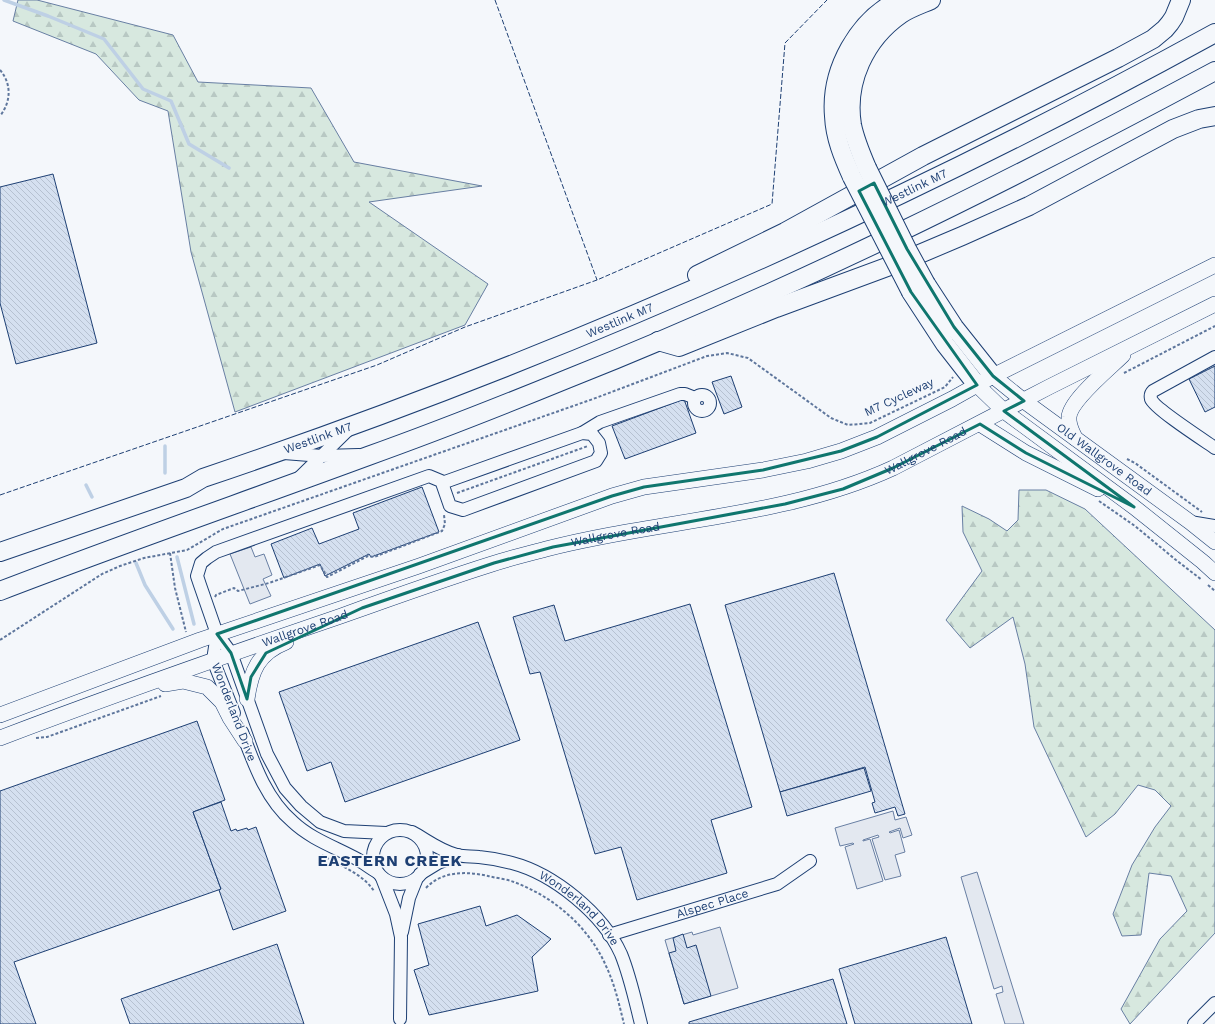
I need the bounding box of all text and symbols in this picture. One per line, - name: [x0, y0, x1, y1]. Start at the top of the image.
- street label: Westlink M7: [879, 166, 950, 210]
- street label: Westlink M7: [584, 300, 656, 341]
- street label: M7 Cycleway: [862, 375, 937, 419]
- street label: Westlink M7: [282, 419, 354, 457]
- street label: Old Wallgrove Road: [1054, 420, 1154, 499]
- street label: Wallgrove Road: [883, 424, 969, 478]
- street label: Wallgrove Road: [570, 519, 661, 550]
- street label: Wallgrove Road: [260, 607, 350, 650]
- street label: Wonderland Drive: [209, 661, 259, 763]
- district label: EASTERN CREEK: [317, 851, 463, 870]
- street label: Wonderland Drive: [537, 868, 622, 948]
- street label: Alspec Place: [675, 886, 750, 921]

